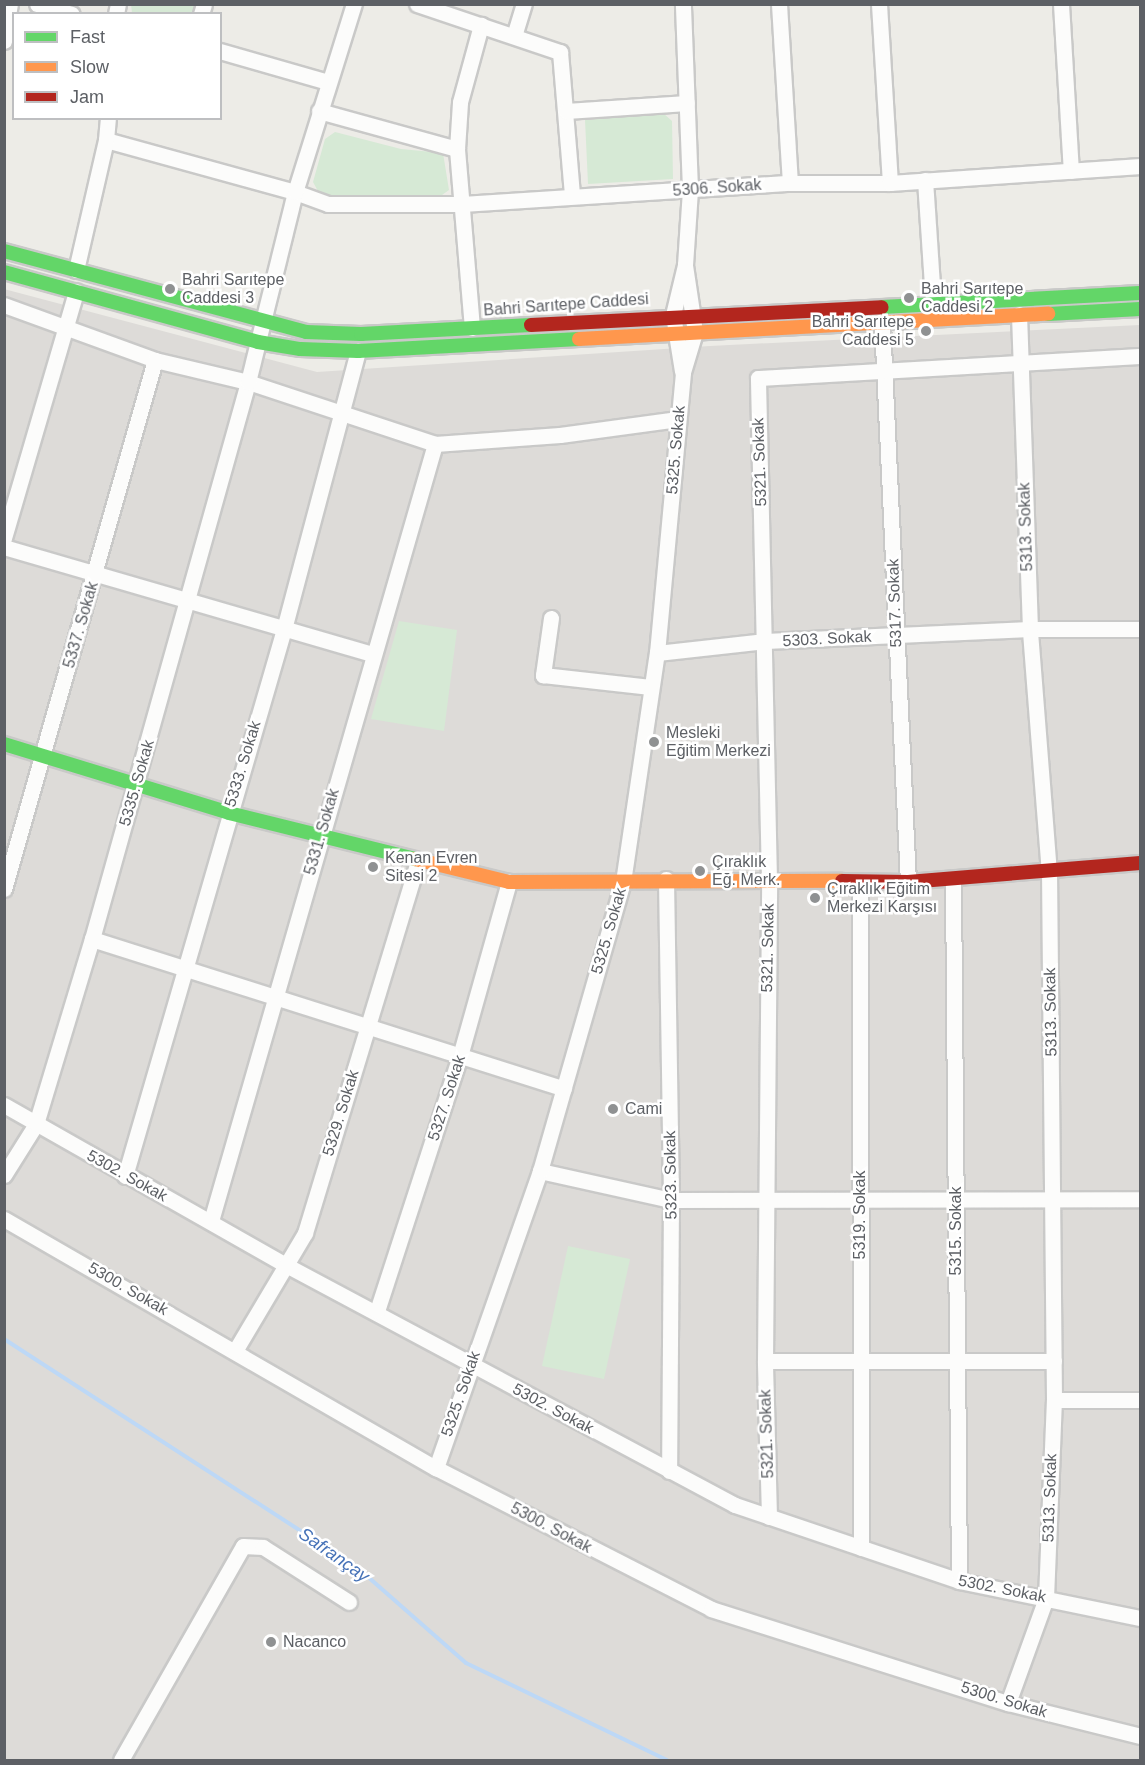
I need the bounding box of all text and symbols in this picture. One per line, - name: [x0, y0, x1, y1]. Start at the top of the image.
- legend: [12, 12, 222, 120]
- text: Fast: [70, 27, 105, 47]
- text: Slow: [70, 57, 109, 77]
- text: Jam: [70, 87, 104, 107]
- street label: 5306. Sokak: [672, 175, 762, 201]
- place label: Bahri Sarıtepe Caddesi 3: [182, 270, 284, 308]
- place label: Bahri Sarıtepe Caddesi 2: [921, 279, 1023, 317]
- marker: Bahri Sarıtepe Caddesi 3: [163, 282, 177, 296]
- street label: Bahri Sarıtepe Caddesi: [483, 290, 649, 320]
- marker: Bahri Sarıtepe Caddesi 2: [902, 291, 916, 305]
- place label: Bahri Sarıtepe Caddesi 5: [812, 312, 914, 350]
- marker: Bahri Sarıtepe Caddesi 5: [919, 324, 933, 338]
- street label: 5325. Sokak: [663, 405, 689, 495]
- street label: 5321. Sokak: [749, 417, 771, 507]
- street label: 5313. Sokak: [1015, 482, 1037, 572]
- street label: 5317. Sokak: [884, 558, 906, 648]
- street label: 5337. Sokak: [60, 580, 102, 670]
- street label: 5303. Sokak: [782, 627, 872, 651]
- street label: 5333. Sokak: [221, 719, 265, 809]
- place label: Mesleki Eğitim Merkezi: [666, 723, 771, 761]
- marker: Mesleki Eğitim Merkezi: [647, 735, 661, 749]
- street label: 5335. Sokak: [116, 738, 158, 828]
- street label: 5331. Sokak: [301, 787, 343, 877]
- place label: Kenan Evren Sitesi 2: [385, 848, 478, 886]
- place label: Çıraklık Eğ. Merk.: [712, 852, 780, 890]
- marker: Kenan Evren Sitesi 2: [366, 860, 380, 874]
- marker: Çıraklık Eğ. Merk.: [693, 864, 707, 878]
- place label: Çıraklık Eğitim Merkezi Karşısı: [827, 879, 937, 917]
- street label: 5325. Sokak: [588, 886, 630, 976]
- marker: Çıraklık Eğitim Merkezi Karşısı: [808, 891, 822, 905]
- street label: 5321. Sokak: [758, 903, 778, 993]
- street label: 5313. Sokak: [1041, 967, 1061, 1057]
- street label: 5327. Sokak: [424, 1053, 470, 1143]
- street label: 5329. Sokak: [319, 1068, 363, 1158]
- place label: Cami: [625, 1099, 662, 1119]
- marker: Cami: [606, 1102, 620, 1116]
- street label: 5323. Sokak: [661, 1130, 681, 1220]
- street label: 5302. Sokak: [83, 1146, 171, 1206]
- street label: 5319. Sokak: [850, 1171, 870, 1259]
- street label: 5315. Sokak: [946, 1187, 966, 1275]
- street label: 5300. Sokak: [85, 1258, 171, 1320]
- street label: 5325. Sokak: [437, 1349, 485, 1439]
- street label: 5302. Sokak: [509, 1380, 597, 1438]
- street label: 5321. Sokak: [756, 1389, 778, 1479]
- street label: 5313. Sokak: [1039, 1453, 1061, 1543]
- street label: 5300. Sokak: [507, 1499, 595, 1557]
- water label: Safrançay: [295, 1523, 373, 1587]
- street label: 5302. Sokak: [957, 1571, 1047, 1607]
- place label: Nacanco: [283, 1632, 346, 1652]
- marker: Nacanco: [264, 1635, 278, 1649]
- street label: 5300. Sokak: [959, 1678, 1049, 1722]

